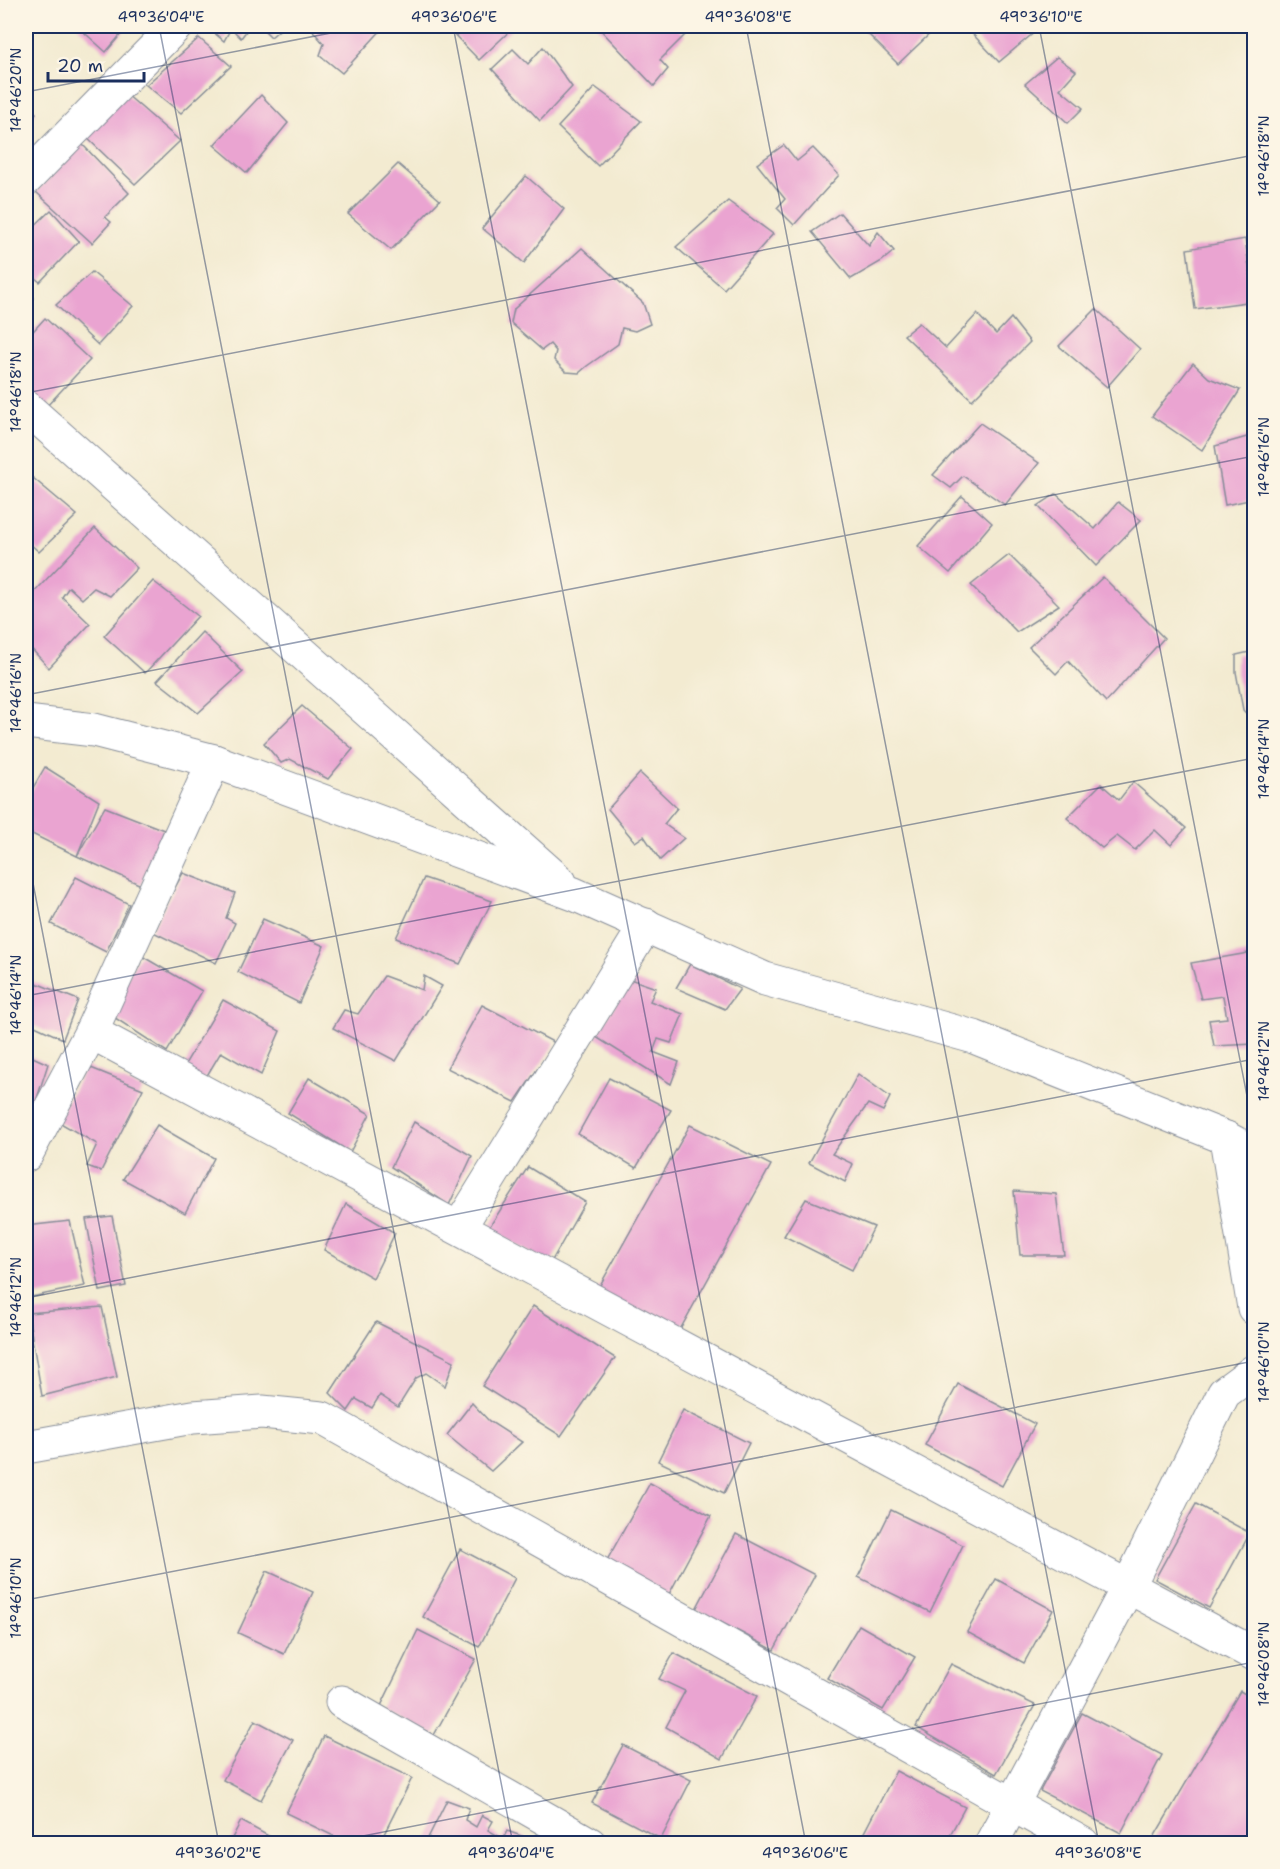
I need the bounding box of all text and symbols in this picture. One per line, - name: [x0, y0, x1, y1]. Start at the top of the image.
- text: 49°36'04"E: [118, 7, 204, 27]
- text: 49°36'06"E: [411, 7, 497, 27]
- text: 49°36'08"E: [704, 7, 792, 27]
- text: 49°36'10"E: [999, 7, 1083, 27]
- scale bar: [48, 45, 144, 83]
- text: 14°46'20"N: [6, 47, 26, 133]
- text: 20 m: [57, 54, 103, 78]
- text: 14°46'18"N: [1254, 115, 1274, 197]
- text: 14°46'18"N: [6, 351, 26, 433]
- text: 14°46'16"N: [1254, 417, 1274, 497]
- text: 14°46'16"N: [6, 653, 26, 733]
- text: 14°46'14"N: [1254, 719, 1274, 799]
- text: 14°46'14"N: [6, 955, 26, 1035]
- text: 14°46'12"N: [1254, 1021, 1274, 1101]
- text: 14°46'12"N: [6, 1257, 26, 1337]
- text: 14°46'10"N: [1254, 1321, 1274, 1403]
- text: 14°46'10"N: [6, 1557, 26, 1639]
- text: 14°46'08"N: [1254, 1622, 1274, 1706]
- text: 49°36'02"E: [175, 1843, 261, 1863]
- text: 49°36'04"E: [468, 1843, 554, 1863]
- text: 49°36'06"E: [762, 1843, 848, 1863]
- text: 49°36'08"E: [1054, 1843, 1142, 1863]

